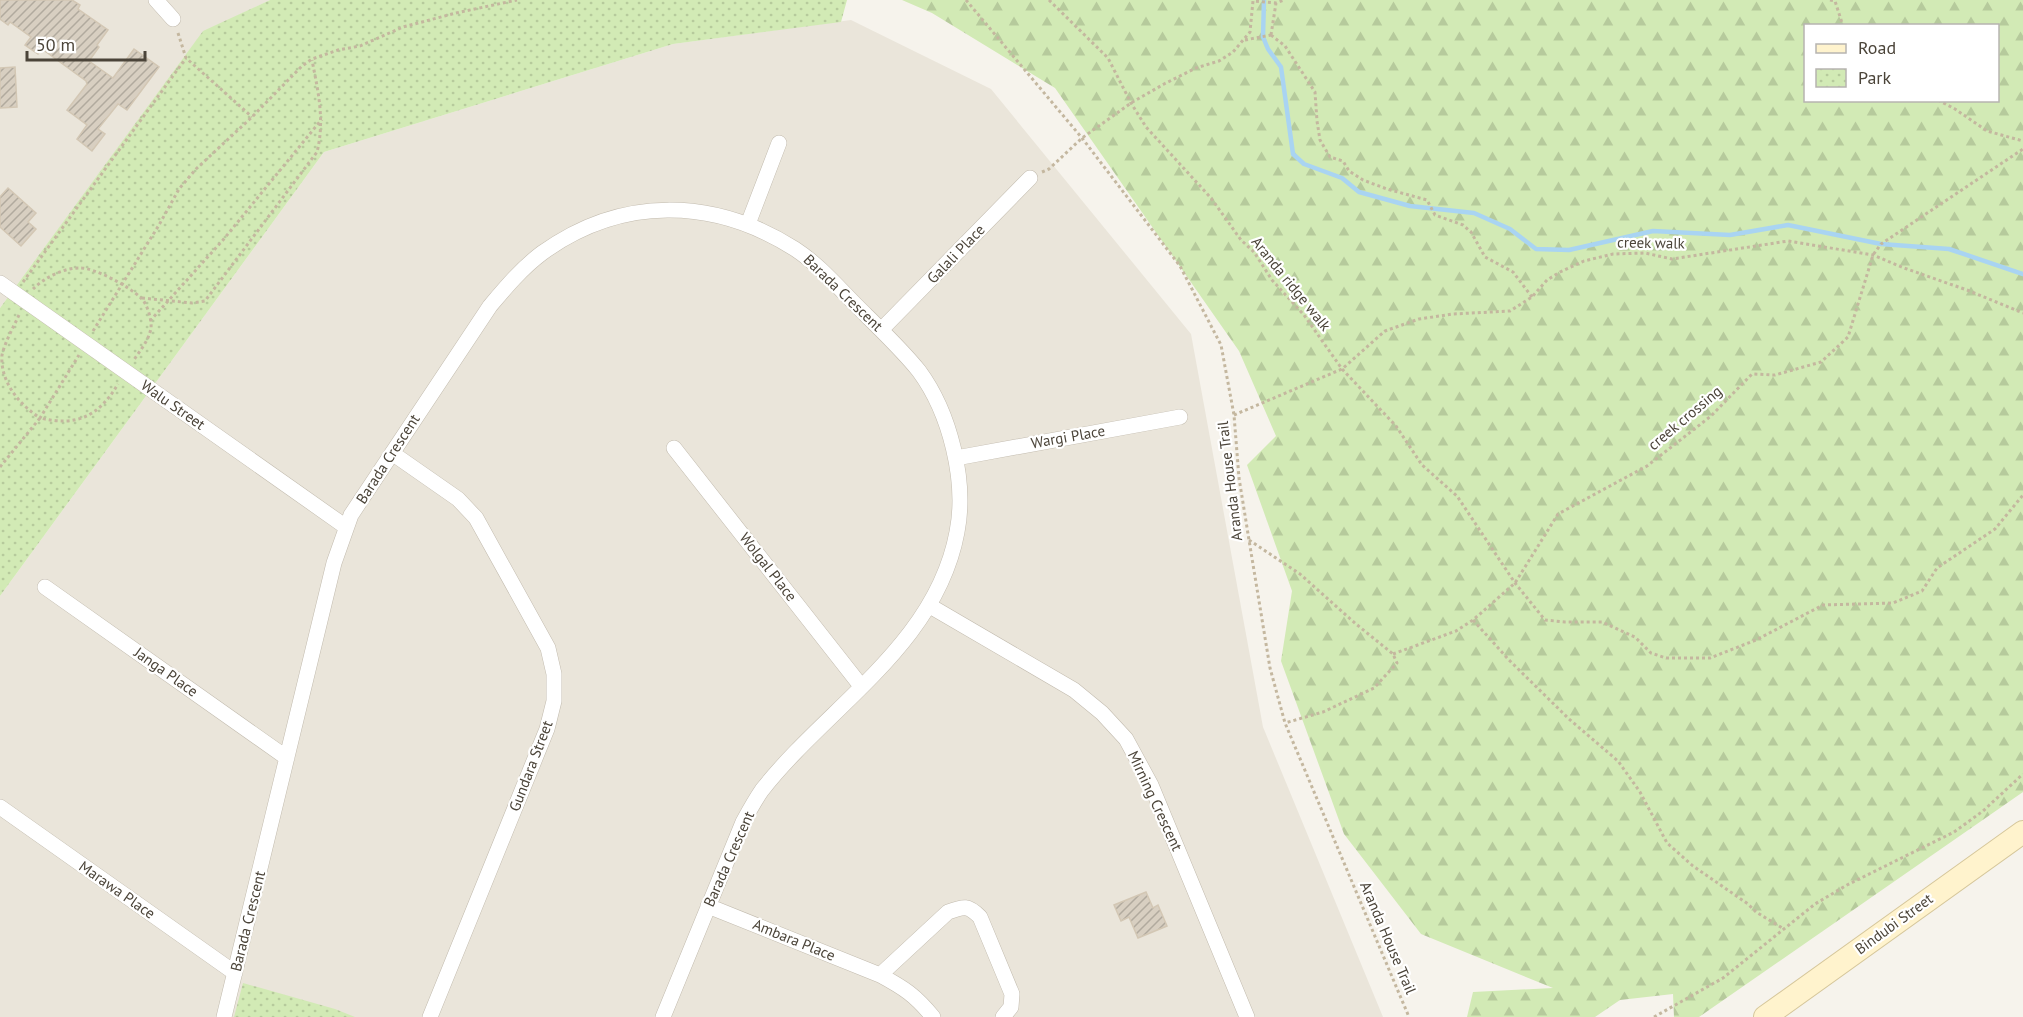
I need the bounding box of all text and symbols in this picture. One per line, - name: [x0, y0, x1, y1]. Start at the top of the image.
- scale bar: [27, 24, 146, 62]
- legend: [1804, 24, 1999, 102]
- text: 50 m: [36, 33, 75, 56]
- text: Road: [1858, 36, 1896, 59]
- text: Park: [1858, 66, 1891, 89]
- street label: Galali Place: [923, 220, 989, 287]
- street label: creek walk: [1617, 232, 1686, 253]
- street label: Aranda ridge walk: [1248, 233, 1336, 335]
- street label: Barada Crescent: [800, 250, 887, 335]
- street label: Walu Street: [138, 376, 209, 434]
- street label: creek crossing: [1644, 381, 1725, 454]
- street label: Barada Crescent: [352, 410, 424, 507]
- street label: Aranda House Trail: [1213, 420, 1246, 542]
- street label: Wargi Place: [1029, 421, 1106, 452]
- street label: Wolgal Place: [736, 528, 801, 605]
- street label: Janga Place: [130, 642, 202, 701]
- street label: Gundara Street: [504, 718, 557, 814]
- street label: Mirning Crescent: [1124, 748, 1187, 854]
- street label: Barada Crescent: [699, 808, 758, 910]
- street label: Marawa Place: [76, 856, 159, 923]
- street label: Barada Crescent: [226, 869, 269, 973]
- street label: Aranda House Trail: [1356, 879, 1421, 998]
- street label: Bindubi Street: [1851, 889, 1936, 958]
- street label: Ambara Place: [750, 914, 838, 965]

